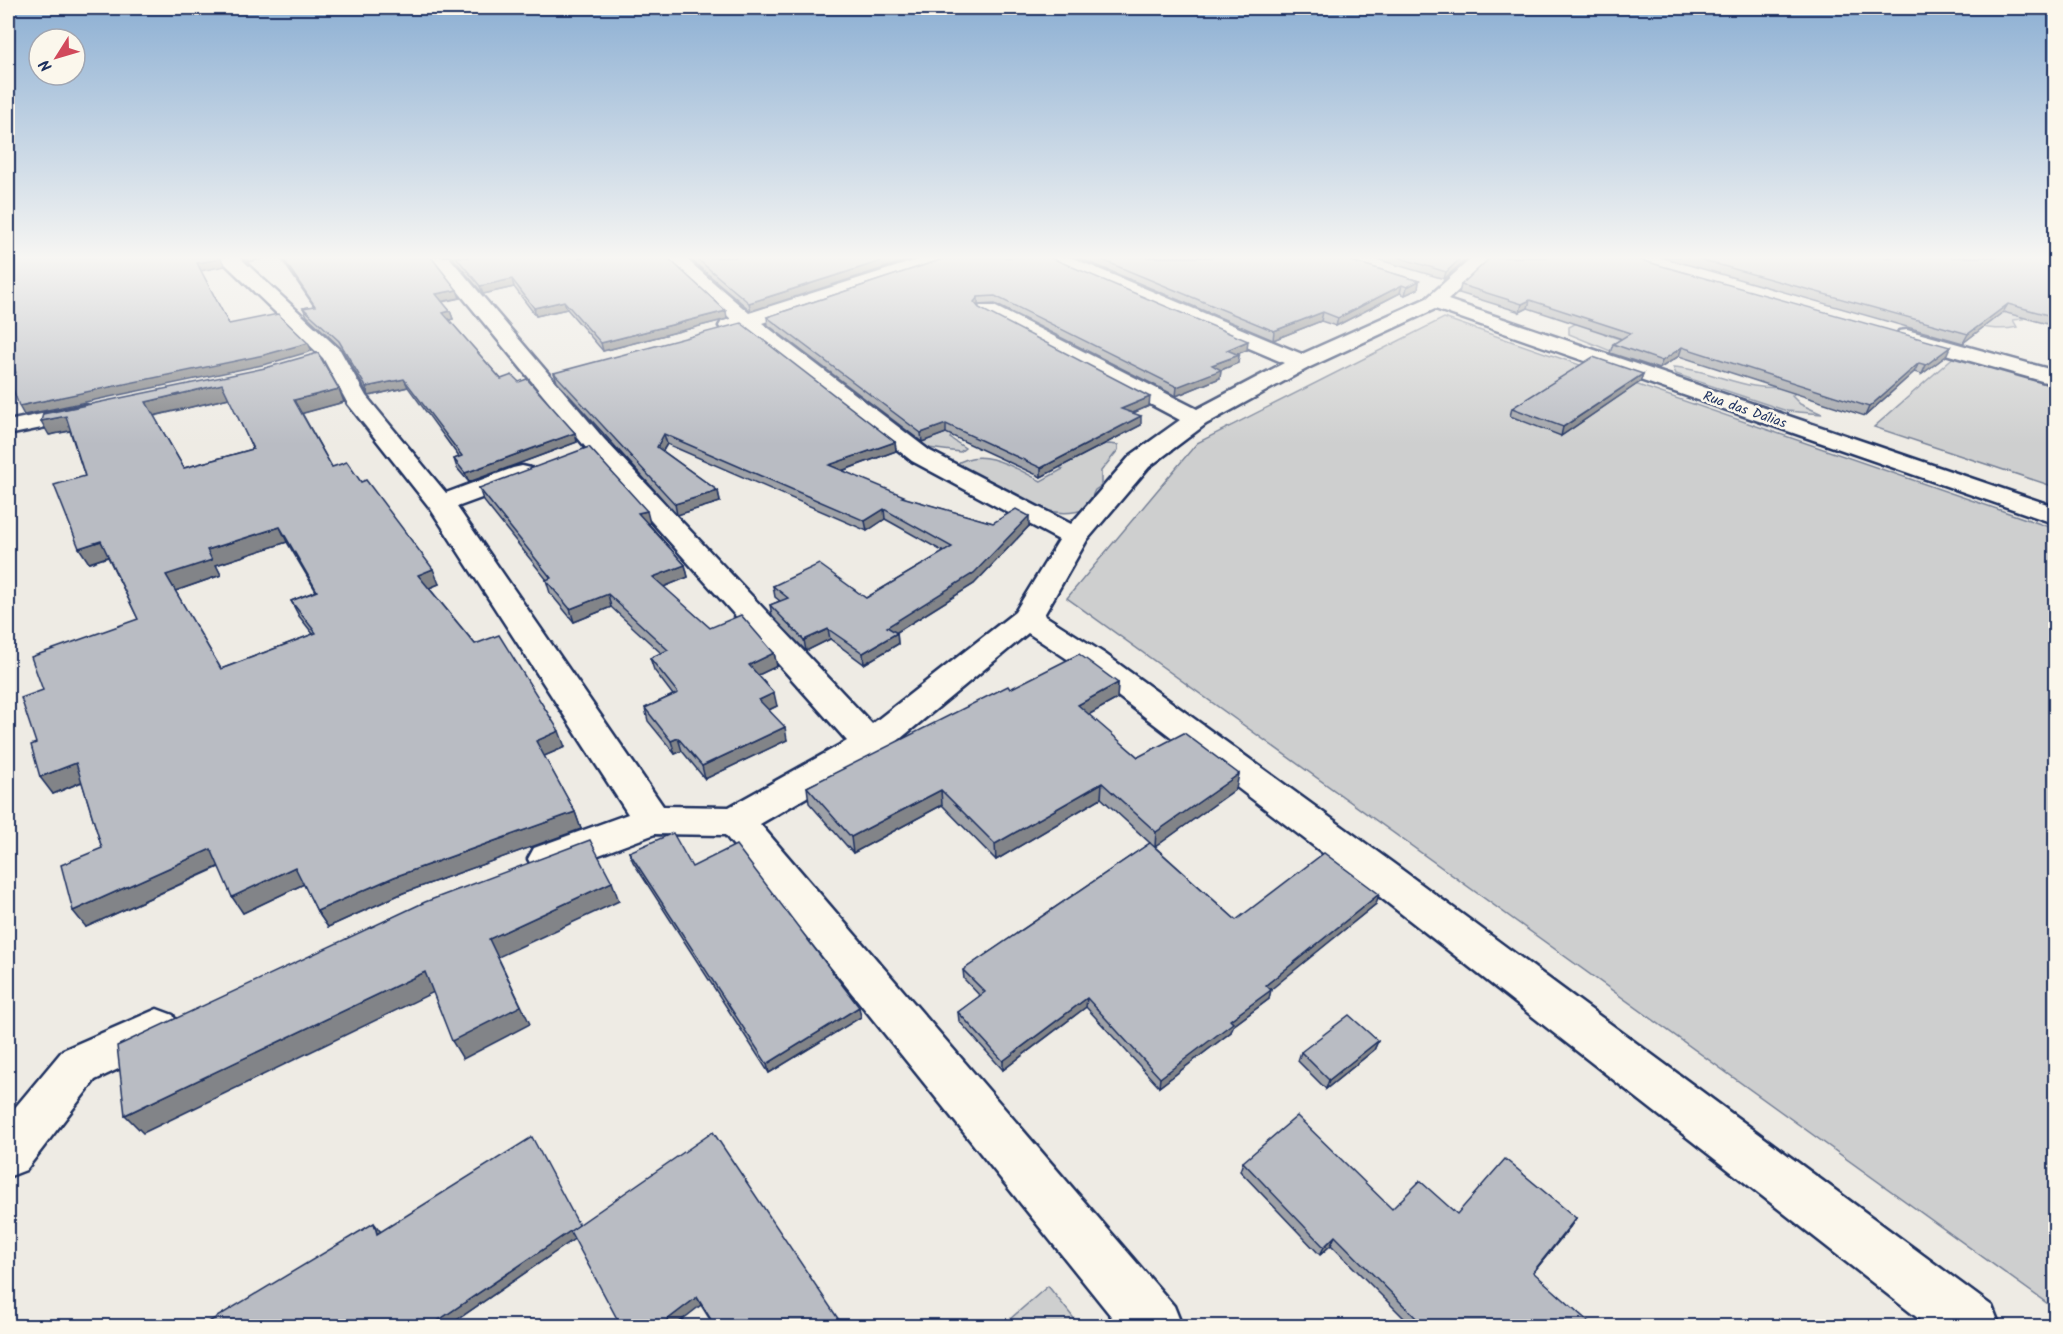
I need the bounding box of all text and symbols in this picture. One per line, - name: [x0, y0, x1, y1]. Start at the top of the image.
- north arrow: [27, 27, 87, 87]
- text: N: [33, 54, 59, 77]
- street label: Rua das Dálias: [1700, 385, 1789, 435]

